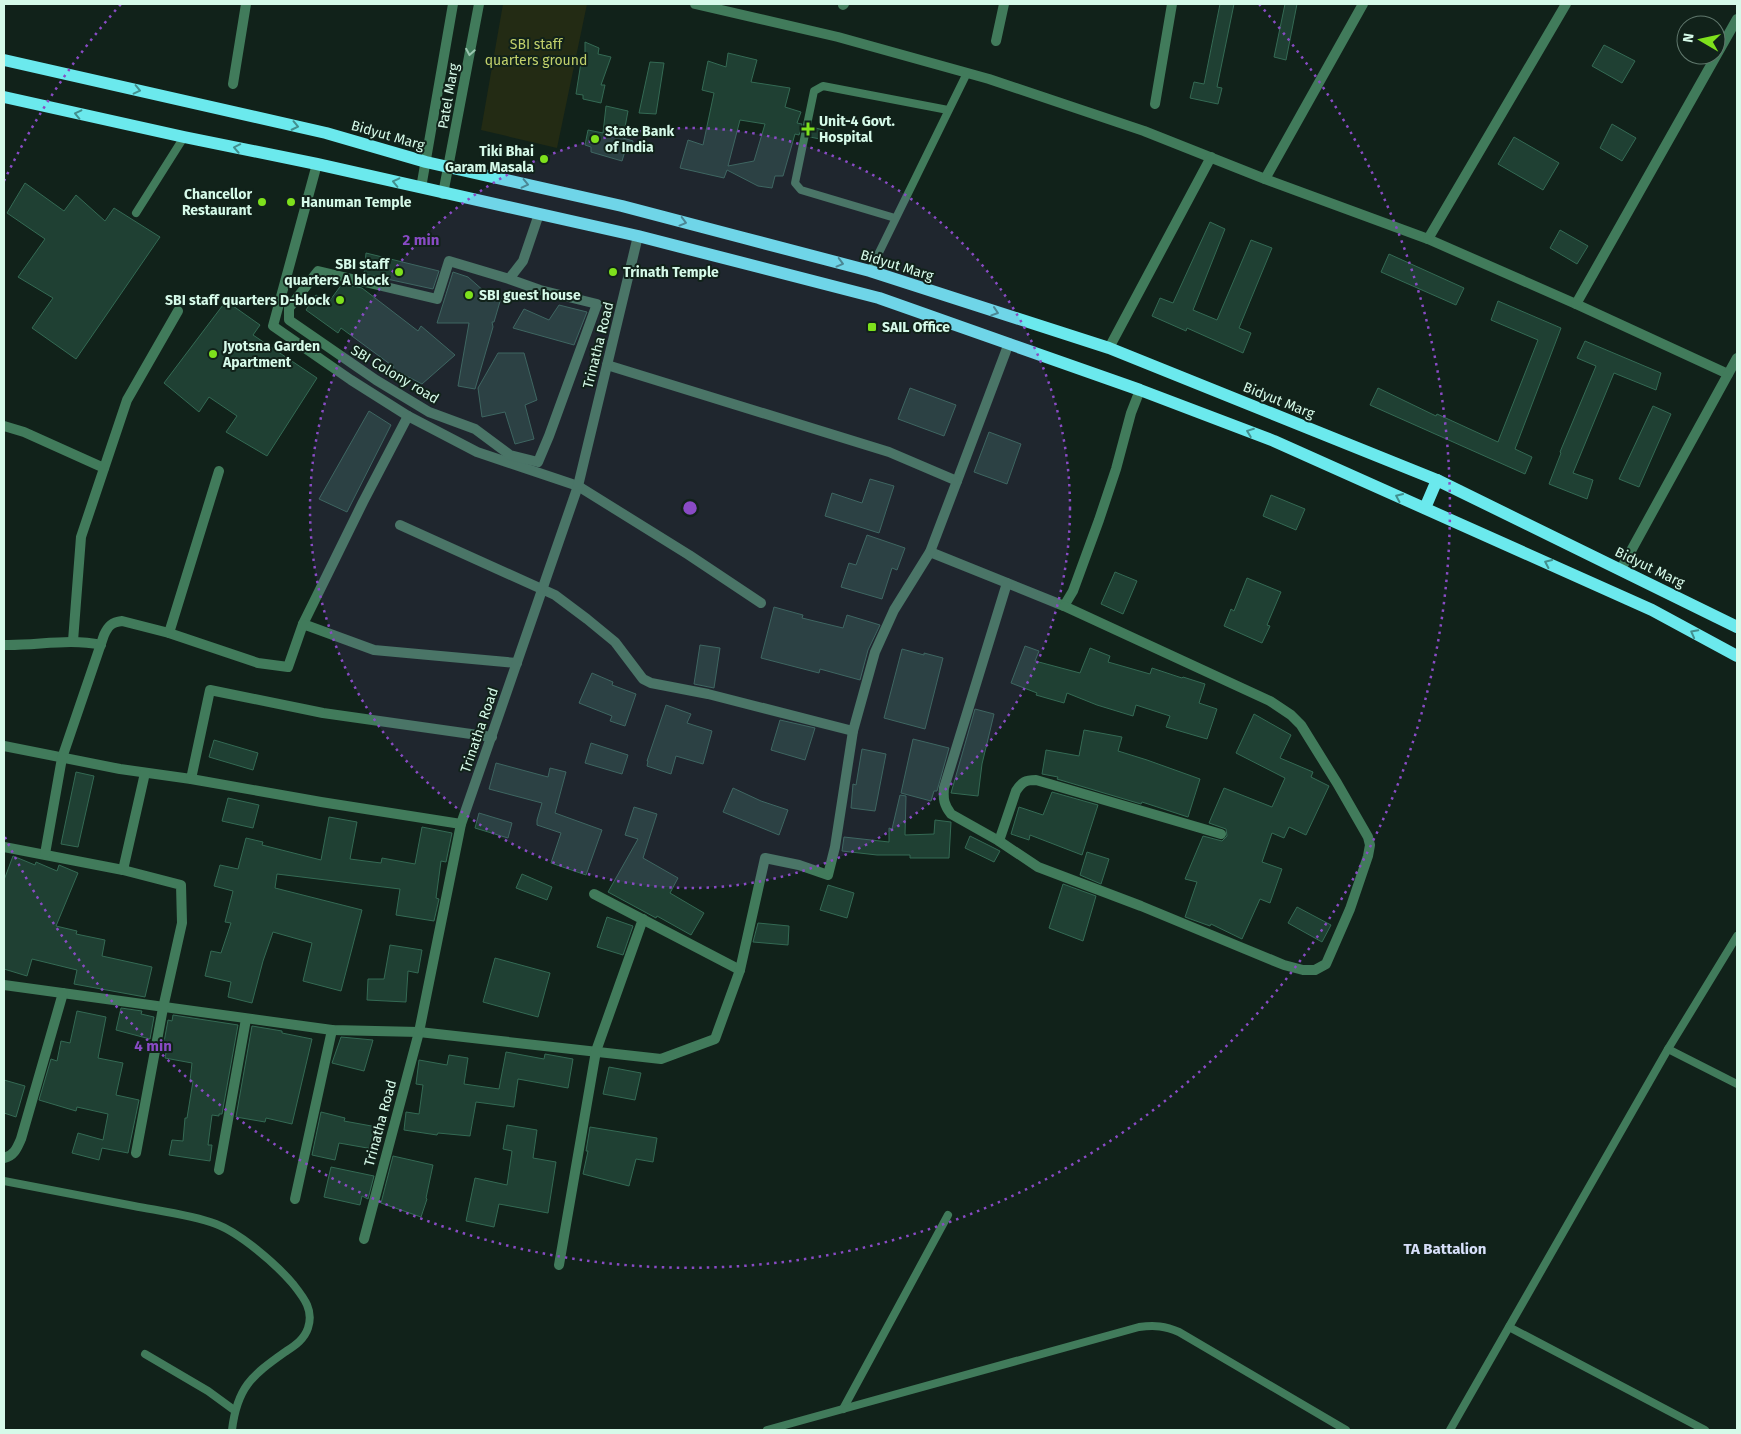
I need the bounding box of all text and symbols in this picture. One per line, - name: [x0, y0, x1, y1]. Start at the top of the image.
- north arrow: [1676, 15, 1726, 65]
- text: N: [1680, 32, 1698, 44]
- park label: SBI staff quarters ground: [485, 36, 587, 69]
- one-way arrow: [465, 47, 475, 56]
- street label: Patel Marg: [434, 61, 463, 130]
- one-way arrow: [132, 84, 141, 95]
- one-way arrow: [74, 109, 83, 120]
- place label: Unit-4 Govt. Hospital: [819, 113, 895, 146]
- street label: Bidyut Marg: [349, 117, 427, 154]
- one-way arrow: [291, 120, 300, 131]
- marker: Unit-4 Govt. Hospital: [801, 122, 815, 136]
- place label: State Bank of India: [605, 123, 675, 156]
- marker: State Bank of India: [589, 133, 601, 145]
- one-way arrow: [233, 143, 242, 154]
- place label: Tiki Bhai Garam Masala: [445, 143, 534, 176]
- marker: Tiki Bhai Garam Masala: [538, 153, 550, 165]
- one-way arrow: [391, 177, 400, 188]
- one-way arrow: [520, 178, 529, 189]
- place label: Chancellor Restaurant: [182, 186, 253, 219]
- place label: Hanuman Temple: [301, 194, 412, 211]
- marker: Chancellor Restaurant: [256, 196, 268, 208]
- marker: Hanuman Temple: [285, 196, 297, 208]
- one-way arrow: [678, 216, 687, 227]
- text: 2 min: [403, 231, 439, 249]
- street label: Bidyut Marg: [858, 246, 936, 285]
- place label: SBI staff quarters A block: [284, 256, 391, 289]
- one-way arrow: [836, 257, 844, 268]
- place label: Trinath Temple: [623, 264, 719, 281]
- marker: SBI staff quarters A block: [393, 266, 405, 278]
- marker: Trinath Temple: [607, 266, 619, 278]
- place label: SBI guest house: [479, 287, 581, 304]
- marker: SBI guest house: [463, 289, 475, 301]
- place label: SBI staff quarters D-block: [165, 292, 330, 309]
- marker: SBI staff quarters D-block: [334, 294, 346, 306]
- street label: Trinatha Road: [579, 300, 617, 390]
- one-way arrow: [990, 306, 999, 316]
- place label: SAIL Office: [882, 319, 950, 336]
- marker: SAIL Office: [866, 321, 878, 333]
- place label: Jyotsna Garden Apartment: [222, 338, 320, 371]
- street label: SBI Colony road: [348, 341, 442, 407]
- marker: Jyotsna Garden Apartment: [207, 348, 219, 360]
- street label: Bidyut Marg: [1241, 378, 1318, 423]
- one-way arrow: [1246, 428, 1255, 438]
- one-way arrow: [1395, 492, 1404, 503]
- centre of rings: [681, 499, 699, 517]
- street label: Bidyut Marg: [1612, 543, 1688, 592]
- one-way arrow: [1544, 558, 1553, 569]
- one-way arrow: [1691, 629, 1700, 639]
- street label: Trinatha Road: [457, 685, 502, 775]
- text: 4 min: [134, 1037, 172, 1055]
- street label: Trinatha Road: [361, 1078, 400, 1168]
- district label: TA Battalion: [1404, 1240, 1486, 1258]

